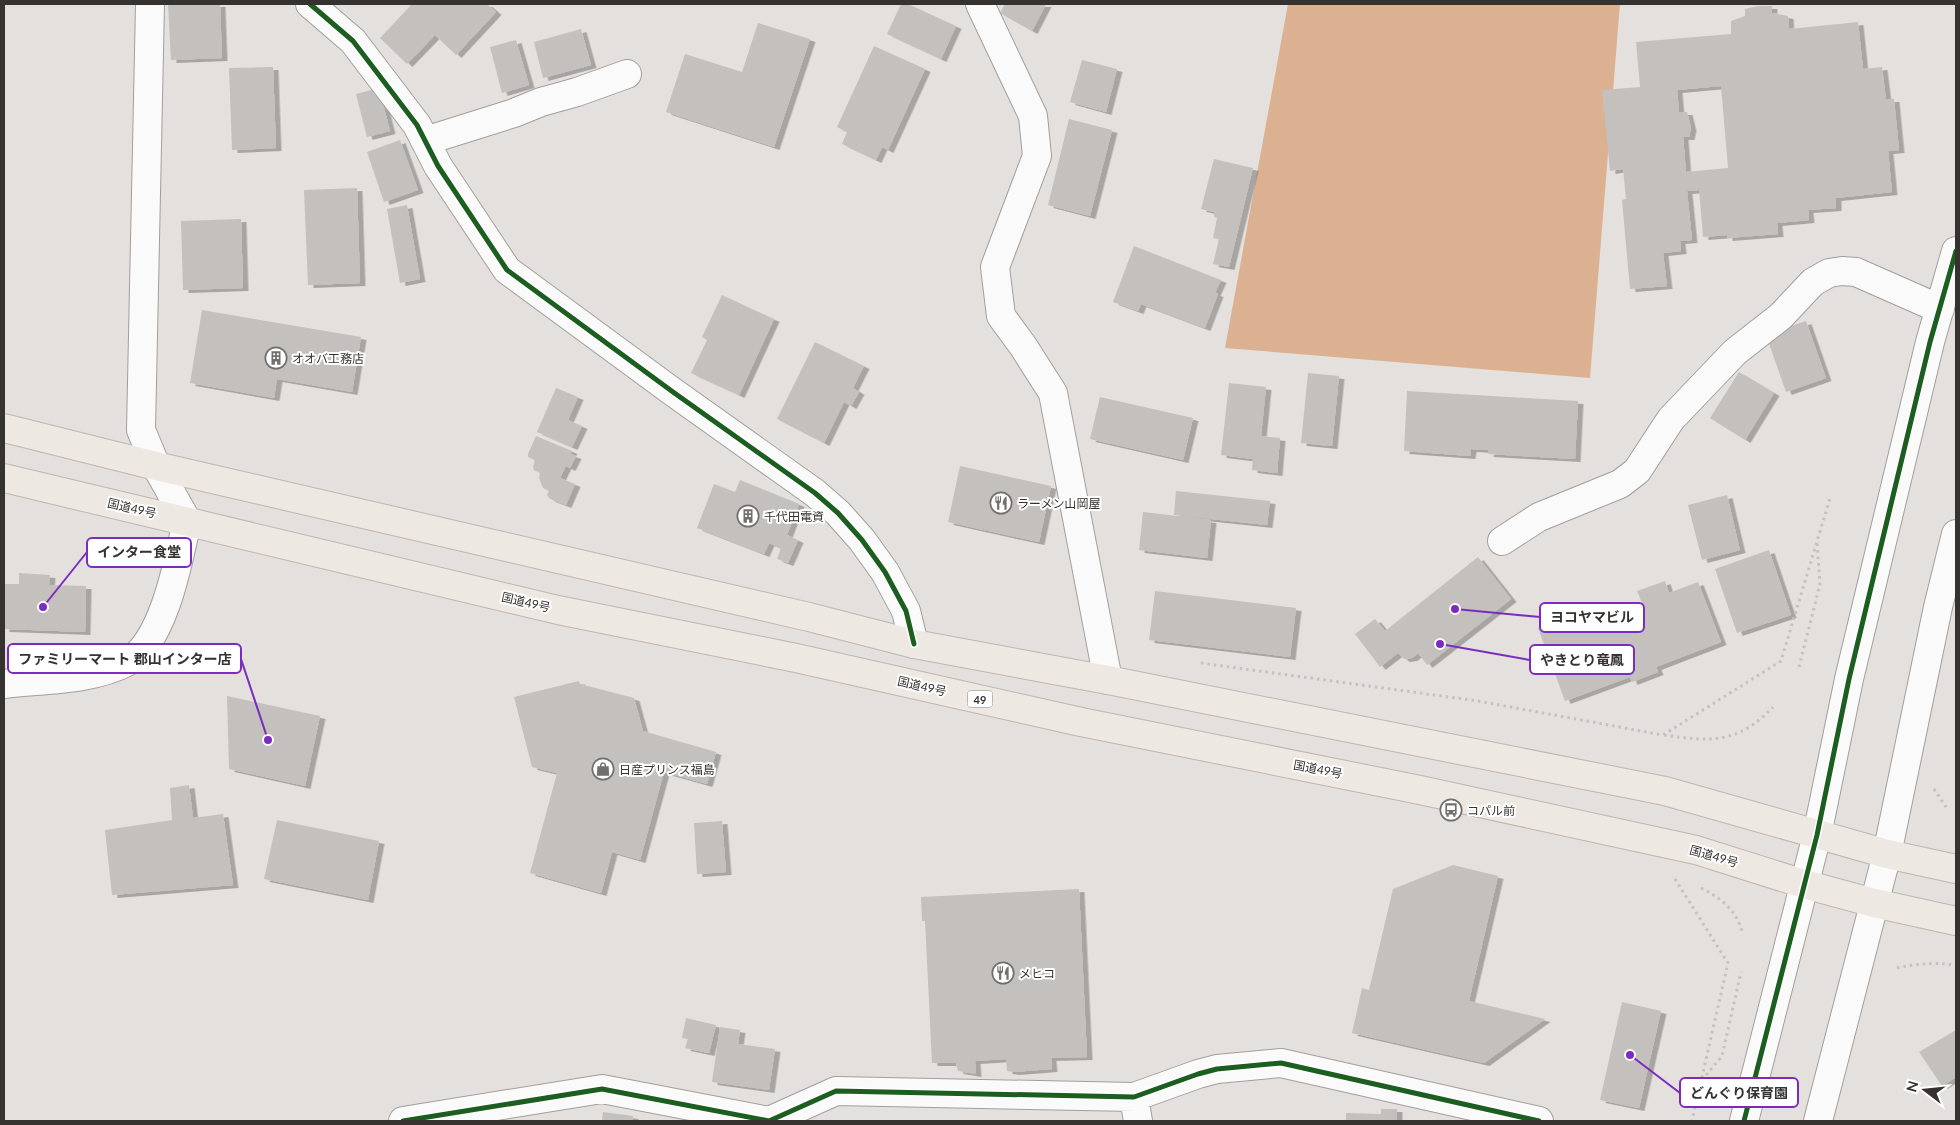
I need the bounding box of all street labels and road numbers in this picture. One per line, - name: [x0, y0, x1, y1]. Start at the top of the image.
- street label: 国道49号: [106, 495, 158, 521]
- street label: 国道49号: [500, 589, 552, 615]
- street label: 国道49号: [896, 673, 948, 699]
- road number: 49: [968, 691, 992, 708]
- street label: 国道49号: [1292, 757, 1344, 781]
- street label: 国道49号: [1688, 842, 1740, 870]

